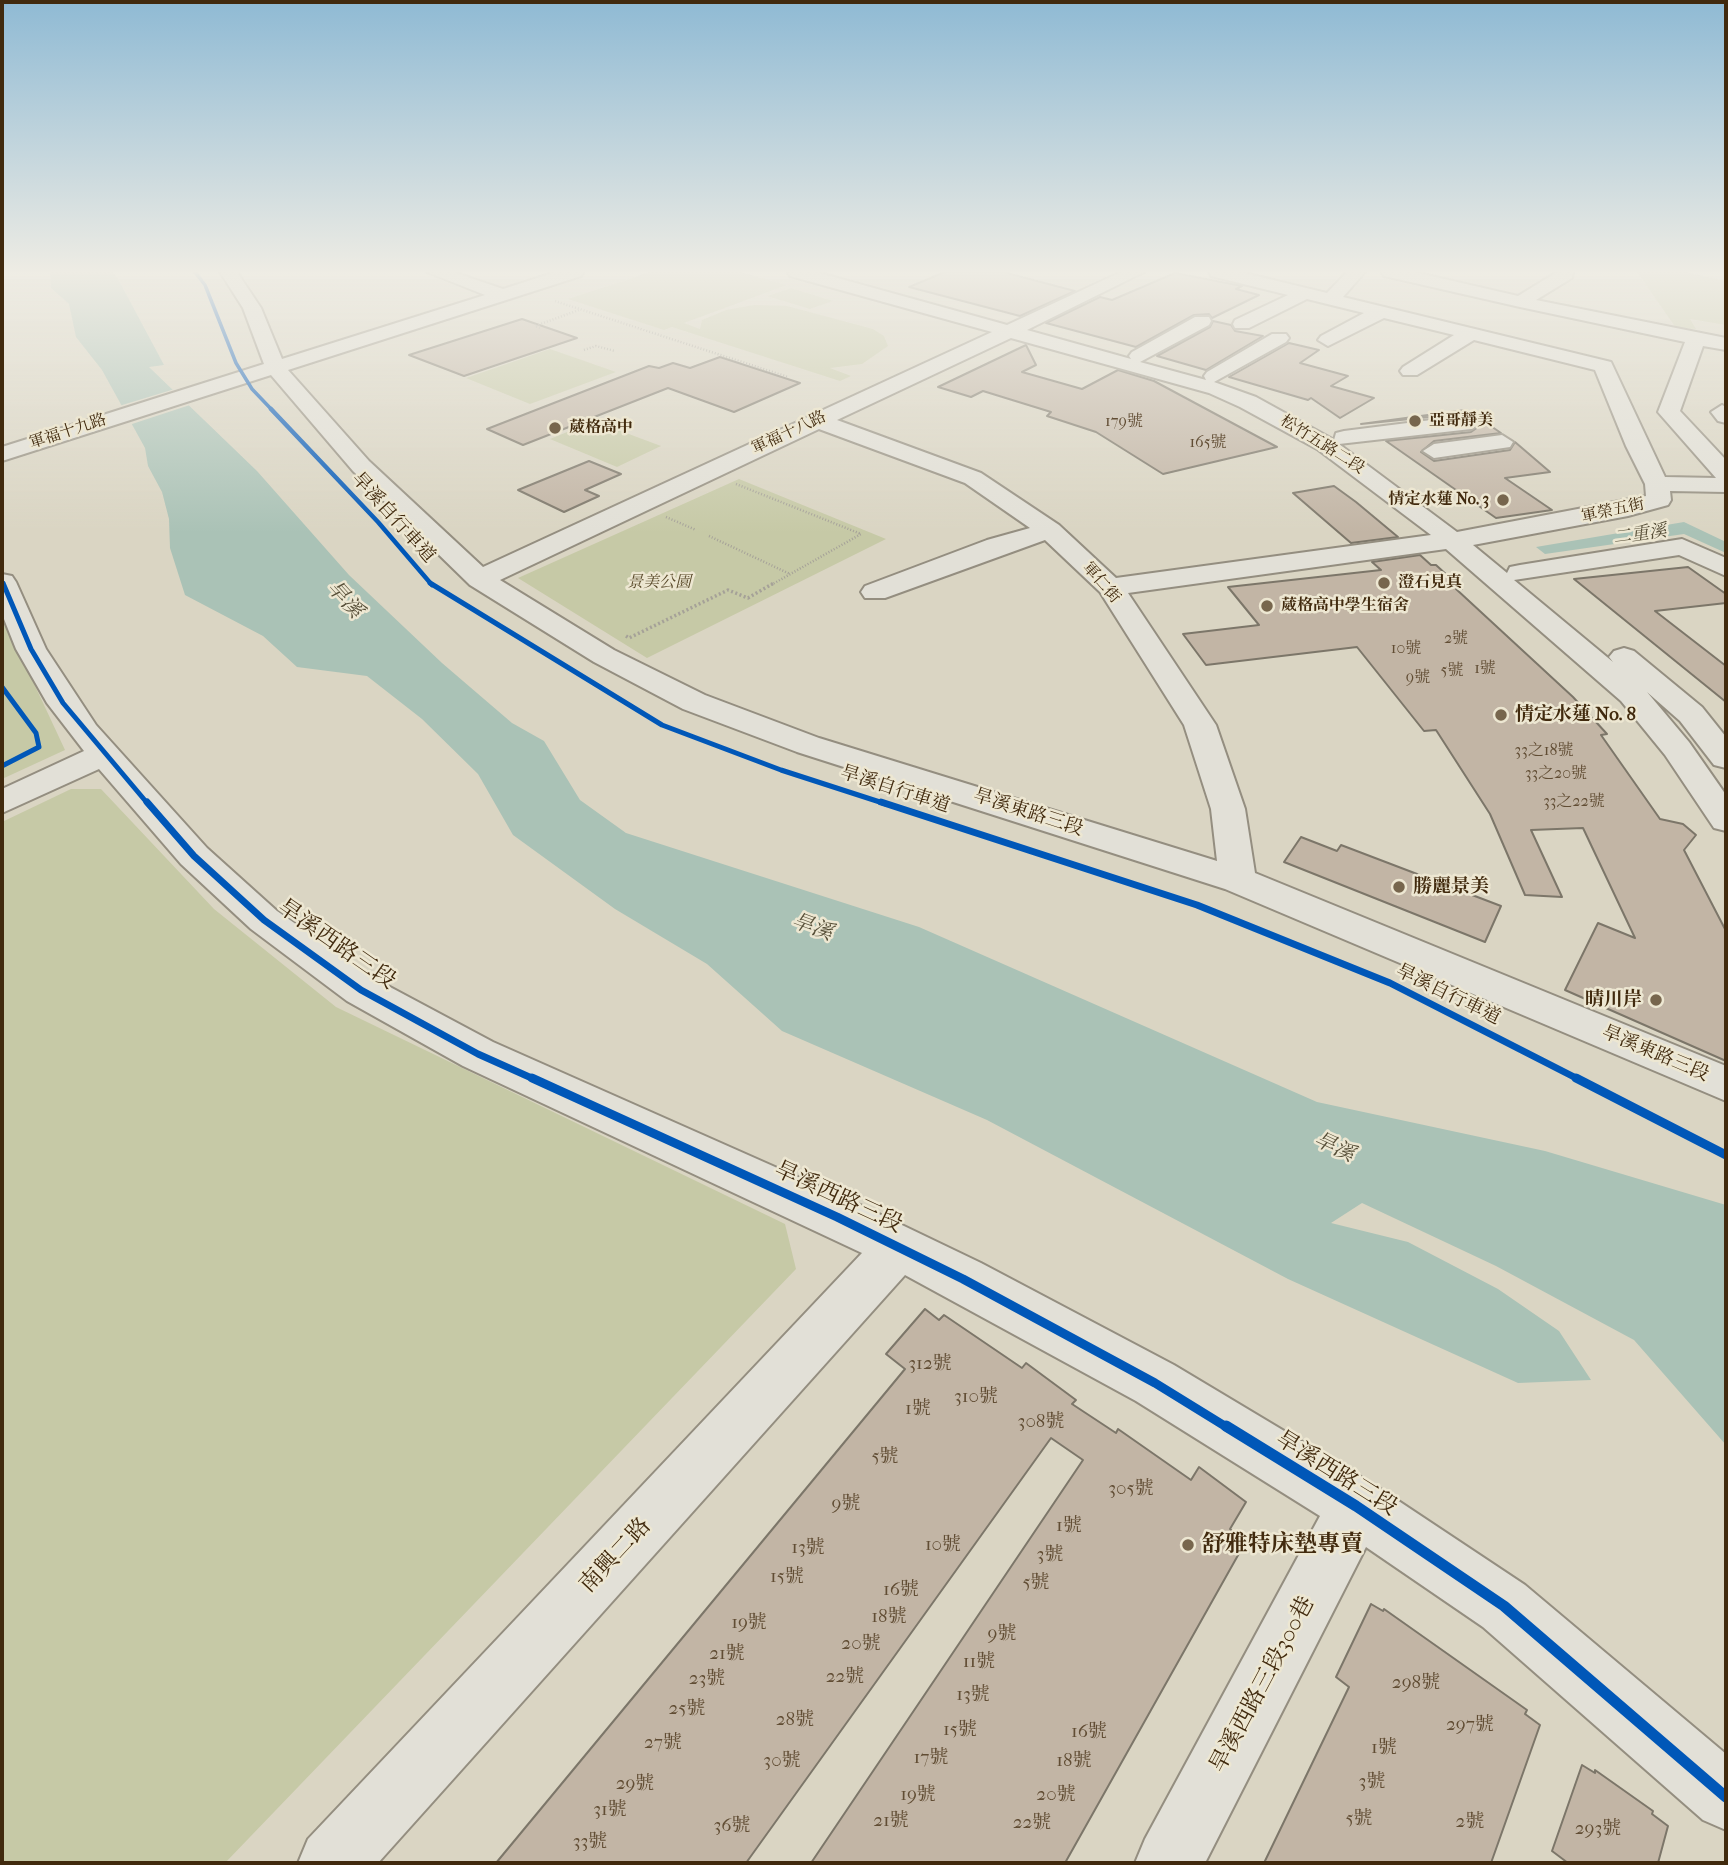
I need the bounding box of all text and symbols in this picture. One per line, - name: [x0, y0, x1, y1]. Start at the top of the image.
- street label: 軍福十八路: [749, 407, 829, 459]
- street label: 軍福十九路: [27, 411, 109, 453]
- street label: 松竹五路二段: [1276, 411, 1368, 479]
- place label: 亞哥靜美: [1429, 411, 1493, 431]
- house number: 179號: [1105, 412, 1143, 432]
- marker: 亞哥靜美: [1407, 413, 1423, 429]
- place label: 葳格高中: [569, 418, 633, 438]
- marker: 葳格高中: [547, 420, 563, 436]
- house number: 165號: [1189, 433, 1227, 453]
- street label: 旱溪自行車道: [346, 468, 440, 568]
- place label: 情定水蓮 No. 3: [1389, 490, 1489, 510]
- marker: 情定水蓮 No. 3: [1495, 492, 1511, 508]
- street label: 軍榮五街: [1580, 495, 1646, 527]
- water label: 二重溪: [1612, 521, 1668, 549]
- street label: 軍仁街: [1078, 559, 1124, 607]
- park label: 景美公園: [627, 573, 691, 593]
- place label: 澄石見真: [1398, 573, 1462, 593]
- marker: 澄石見真: [1376, 575, 1392, 591]
- water label: 旱溪: [321, 576, 367, 624]
- place label: 葳格高中學生宿舍: [1281, 596, 1409, 616]
- marker: 葳格高中學生宿舍: [1259, 598, 1275, 614]
- house number: 2號: [1444, 629, 1468, 649]
- house number: 10號: [1391, 639, 1421, 659]
- house number: 1號: [1474, 659, 1496, 679]
- house number: 5號: [1441, 661, 1463, 681]
- house number: 9號: [1406, 668, 1430, 688]
- place label: 情定水蓮 No. 8: [1515, 704, 1636, 726]
- marker: 情定水蓮 No. 8: [1493, 707, 1509, 723]
- house number: 33之18號: [1515, 741, 1573, 761]
- street label: 旱溪自行車道: [837, 762, 953, 818]
- house number: 33之20號: [1525, 764, 1587, 784]
- street label: 旱溪東路三段: [970, 785, 1086, 841]
- house number: 33之22號: [1543, 792, 1605, 812]
- place label: 勝麗景美: [1413, 876, 1489, 898]
- marker: 勝麗景美: [1391, 879, 1407, 895]
- street label: 旱溪西路三段: [272, 894, 400, 996]
- water label: 旱溪: [788, 909, 836, 947]
- street label: 旱溪自行車道: [1392, 960, 1504, 1030]
- place label: 晴川岸: [1585, 989, 1642, 1011]
- marker: 晴川岸: [1648, 992, 1664, 1008]
- street label: 旱溪東路三段: [1598, 1021, 1712, 1087]
- water label: 旱溪: [1310, 1128, 1358, 1168]
- street label: 旱溪西路三段: [770, 1156, 906, 1240]
- house number: 312號: [908, 1353, 952, 1375]
- house number: 310號: [954, 1386, 998, 1408]
- house number: 1號: [905, 1398, 931, 1420]
- house number: 308號: [1018, 1411, 1064, 1433]
- street label: 旱溪西路三段: [1270, 1426, 1402, 1522]
- house number: 5號: [871, 1446, 899, 1468]
- house number: 305號: [1108, 1478, 1154, 1500]
- house number: 9號: [832, 1493, 860, 1515]
- street label: 南興二路: [575, 1513, 657, 1599]
- house number: 1號: [1056, 1515, 1082, 1537]
- place label: 舒雅特床墊專賣: [1202, 1531, 1363, 1559]
- house number: 10號: [925, 1534, 961, 1556]
- house number: 13號: [791, 1537, 825, 1559]
- marker: 舒雅特床墊專賣: [1180, 1537, 1196, 1553]
- house number: 3號: [1037, 1544, 1063, 1566]
- house number: 15號: [770, 1566, 804, 1588]
- house number: 5號: [1022, 1572, 1050, 1594]
- house number: 16號: [883, 1579, 919, 1601]
- street label: 旱溪西路三段300巷: [1205, 1592, 1321, 1778]
- house number: 18號: [871, 1606, 907, 1628]
- house number: 19號: [731, 1612, 767, 1634]
- house number: 9號: [988, 1623, 1016, 1645]
- house number: 20號: [841, 1633, 881, 1655]
- house number: 21號: [709, 1643, 745, 1665]
- house number: 11號: [963, 1651, 995, 1673]
- house number: 22號: [826, 1666, 864, 1688]
- house number: 23號: [689, 1668, 725, 1690]
- house number: 298號: [1392, 1672, 1440, 1694]
- house number: 13號: [956, 1684, 990, 1706]
- house number: 25號: [669, 1698, 705, 1720]
- house number: 28號: [776, 1709, 814, 1731]
- house number: 297號: [1446, 1714, 1494, 1736]
- house number: 15號: [943, 1719, 977, 1741]
- house number: 16號: [1071, 1721, 1107, 1743]
- house number: 27號: [644, 1732, 682, 1754]
- house number: 1號: [1371, 1737, 1397, 1759]
- house number: 17號: [914, 1747, 948, 1769]
- house number: 30號: [763, 1750, 801, 1772]
- house number: 18號: [1056, 1750, 1092, 1772]
- house number: 3號: [1359, 1771, 1385, 1793]
- house number: 29號: [616, 1773, 654, 1795]
- house number: 19號: [900, 1784, 936, 1806]
- house number: 20號: [1036, 1784, 1076, 1806]
- house number: 31號: [593, 1799, 627, 1821]
- house number: 5號: [1345, 1808, 1373, 1830]
- house number: 21號: [873, 1810, 909, 1832]
- house number: 2號: [1456, 1811, 1484, 1833]
- house number: 22號: [1013, 1812, 1051, 1834]
- house number: 36號: [713, 1815, 751, 1837]
- house number: 293號: [1575, 1818, 1621, 1840]
- house number: 33號: [573, 1831, 607, 1853]

